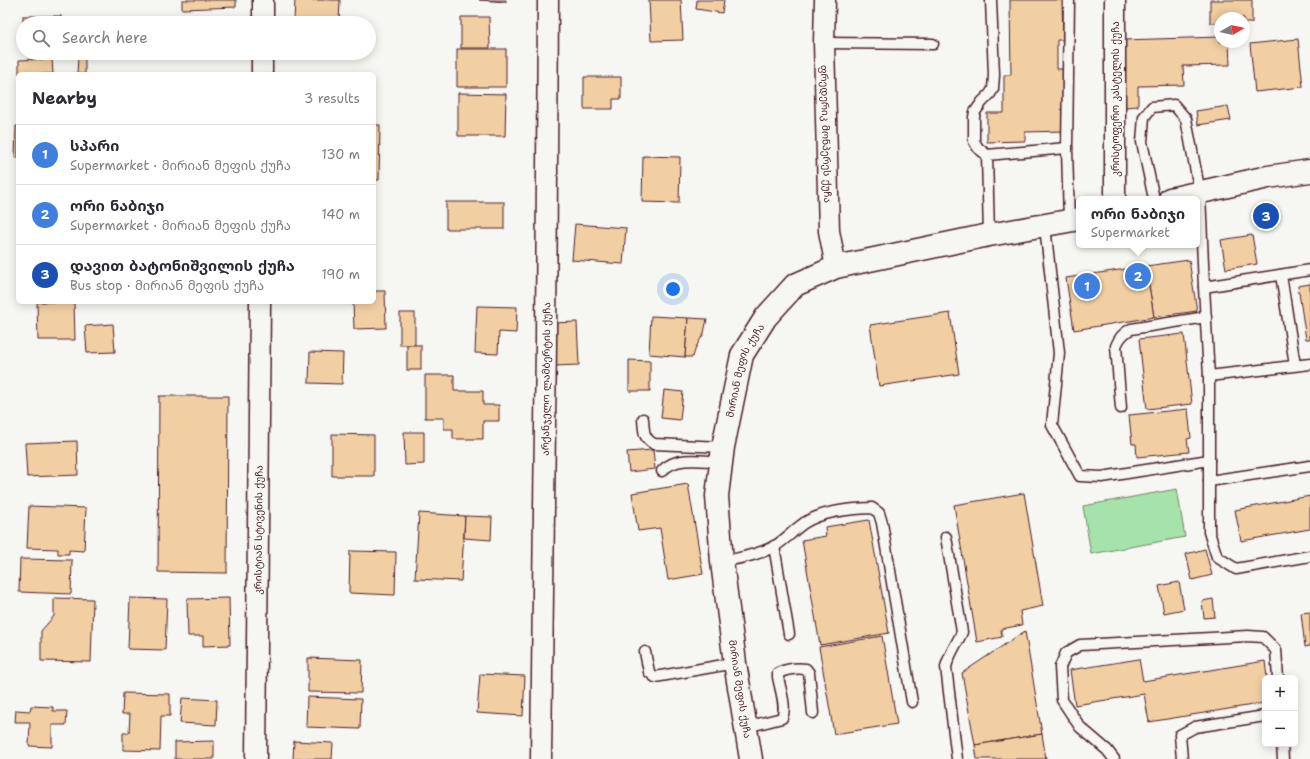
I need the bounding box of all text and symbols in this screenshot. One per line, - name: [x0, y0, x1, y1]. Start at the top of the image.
- north arrow: [1214, 12, 1250, 48]
- search box: [16, 16, 376, 60]
- street label: კრისტოფერო კასტელის ქუჩა: [1109, 21, 1122, 177]
- icon: search: [30, 27, 52, 49]
- text: Search here: [62, 28, 148, 48]
- street label: ფრედერიკ მონპერეს ქუჩა: [818, 65, 835, 203]
- text: Nearby: [32, 87, 97, 109]
- text: 3 results: [304, 90, 360, 107]
- text: სპარი: [70, 136, 119, 156]
- text: 1: [42, 146, 48, 163]
- text: 130 m: [322, 146, 360, 163]
- text: Supermarket · მირიან მეფის ქუჩა: [70, 157, 291, 174]
- text: ორი ნაბიჯი: [70, 196, 164, 216]
- popup: [1076, 196, 1200, 248]
- pin: 3: [1253, 201, 1279, 231]
- text: ორი ნაბიჯი: [1091, 204, 1185, 224]
- text: 2: [40, 206, 50, 223]
- text: 140 m: [321, 206, 360, 223]
- text: Supermarket · მირიან მეფის ქუჩა: [70, 217, 291, 234]
- text: Supermarket: [1091, 224, 1170, 241]
- text: დავით ბატონიშვილის ქუჩა: [70, 256, 295, 276]
- pin: 2: [1125, 261, 1151, 291]
- text: 3: [40, 266, 50, 283]
- text: 190 m: [321, 266, 360, 283]
- pin: 1: [1074, 271, 1100, 301]
- text: Bus stop · მირიან მეფის ქუჩა: [70, 277, 264, 294]
- your location: [663, 279, 683, 299]
- street label: არქანჯელო ლამბერტის ქუჩა: [538, 302, 553, 456]
- street label: მირიან მეფის ქუჩა: [723, 321, 767, 418]
- street label: კრისტიან სტივენის ქუჩა: [251, 465, 265, 595]
- street label: მირიან მეფის ქუჩა: [726, 639, 754, 739]
- map controls: [1262, 675, 1298, 747]
- button: +: [1262, 675, 1298, 711]
- button: −: [1262, 711, 1298, 747]

